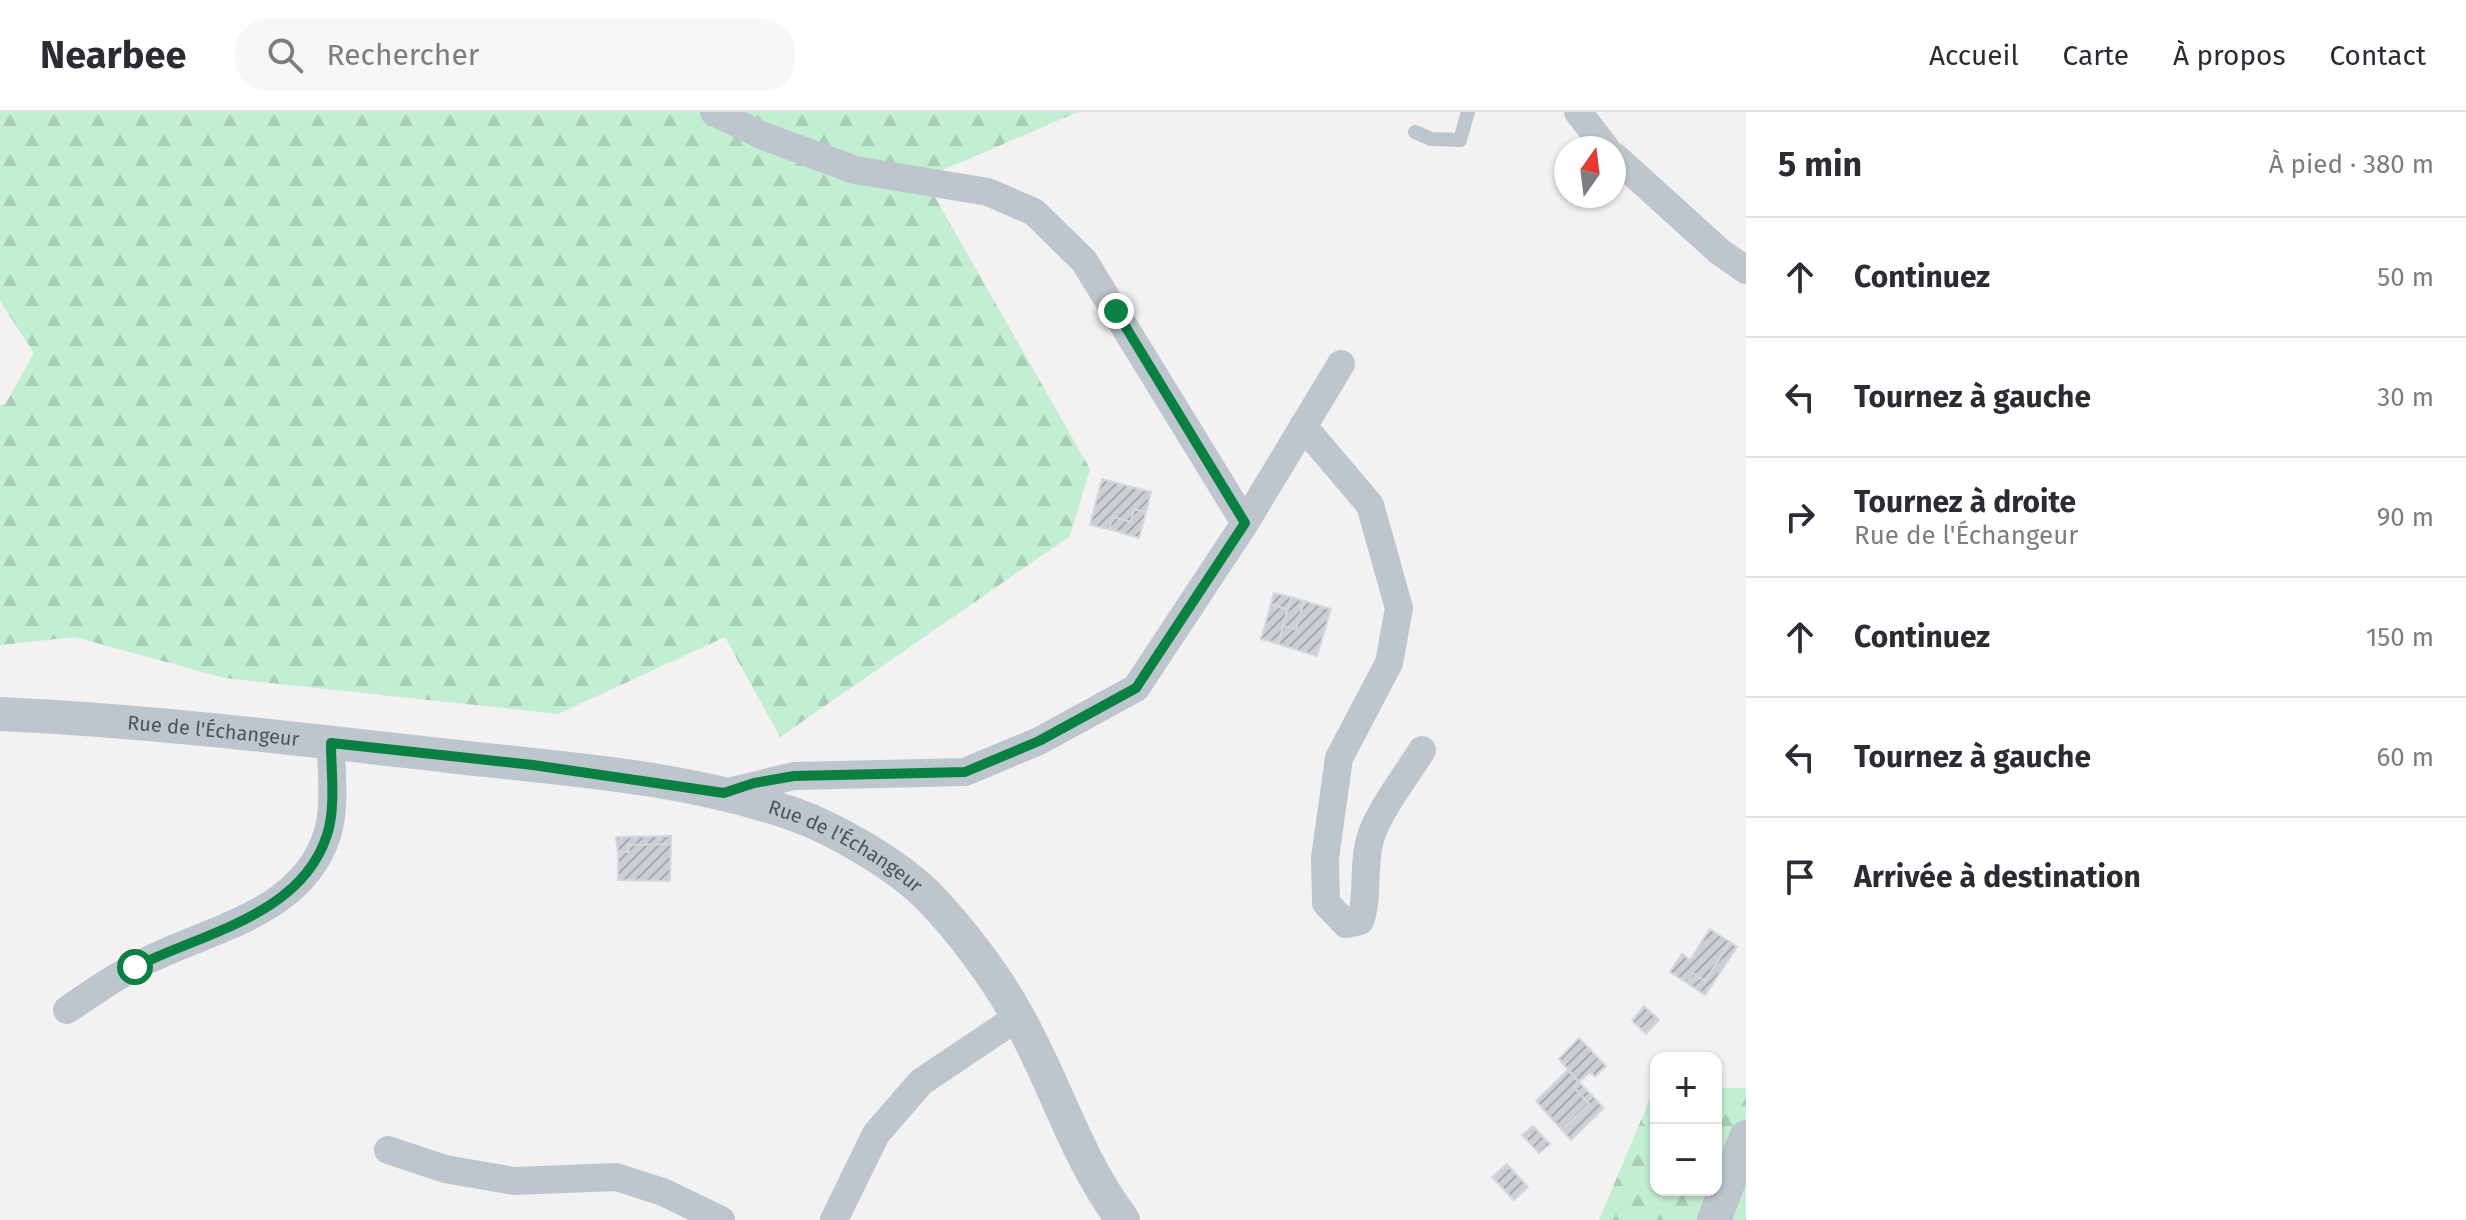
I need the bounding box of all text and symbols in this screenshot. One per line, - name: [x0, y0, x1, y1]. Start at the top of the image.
- search box: [235, 19, 795, 91]
- text: Nearbee: [40, 32, 187, 78]
- icon: search: [263, 33, 307, 77]
- text: Rechercher: [327, 37, 479, 73]
- text: Accueil: [1929, 39, 2019, 72]
- text: Carte: [2063, 39, 2129, 72]
- text: À propos: [2173, 39, 2285, 72]
- text: Contact: [2329, 39, 2426, 72]
- north arrow: [1554, 136, 1626, 208]
- text: 5 min: [1778, 144, 1862, 185]
- text: À pied · 380 m: [2269, 149, 2434, 180]
- icon: ahead: [1778, 255, 1822, 299]
- text: Continuez: [1854, 259, 1990, 295]
- text: 50 m: [2377, 262, 2434, 293]
- route end: [1098, 293, 1134, 329]
- icon: left: [1778, 375, 1822, 419]
- text: Tournez à gauche: [1854, 379, 2091, 415]
- text: 30 m: [2377, 382, 2434, 413]
- text: Tournez à droite: [1854, 484, 2076, 520]
- icon: right: [1778, 495, 1822, 539]
- text: 90 m: [2377, 502, 2434, 533]
- text: Rue de l'Échangeur: [1854, 520, 2078, 551]
- icon: ahead: [1778, 615, 1822, 659]
- text: Continuez: [1854, 619, 1990, 655]
- text: 150 m: [2366, 622, 2434, 653]
- street label: Rue de l'Échangeur: [126, 710, 301, 751]
- icon: left: [1778, 735, 1822, 779]
- text: Tournez à gauche: [1854, 739, 2091, 775]
- text: 60 m: [2376, 742, 2434, 773]
- street label: Rue de l'Échangeur: [766, 795, 928, 898]
- icon: arrive: [1778, 855, 1822, 899]
- text: Arrivée à destination: [1854, 859, 2141, 895]
- route start: [117, 949, 153, 985]
- map controls: [1650, 1052, 1722, 1196]
- button: +: [1650, 1052, 1722, 1124]
- button: −: [1650, 1124, 1722, 1196]

